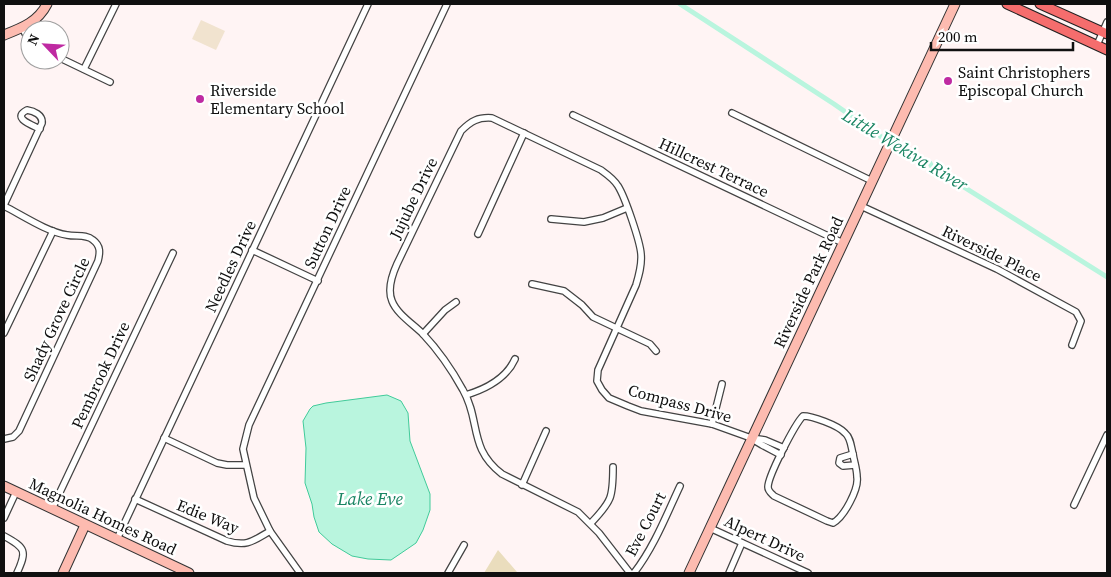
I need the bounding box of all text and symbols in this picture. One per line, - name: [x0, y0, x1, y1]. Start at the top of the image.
- north arrow: [20, 20, 70, 70]
- scale bar: [931, 20, 1074, 52]
- text: 200 m: [938, 26, 978, 47]
- text: N: [22, 31, 44, 48]
- place label: Saint Christophers Episcopal Church: [958, 61, 1090, 101]
- marker: Saint Christophers Episcopal Church: [942, 75, 954, 87]
- place label: Riverside Elementary School: [210, 79, 345, 119]
- marker: Riverside Elementary School: [194, 93, 206, 105]
- water label: Little Wekiva River: [837, 102, 973, 197]
- street label: Hillcrest Terrace: [655, 132, 773, 202]
- street label: Jujube Drive: [383, 154, 442, 243]
- street label: Sutton Drive: [298, 182, 356, 272]
- street label: Riverside Park Road: [768, 213, 848, 351]
- street label: Needles Drive: [199, 216, 261, 316]
- street label: Riverside Place: [939, 219, 1045, 287]
- street label: Shady Grove Circle: [18, 253, 94, 385]
- street label: Pembrook Drive: [66, 318, 134, 432]
- street label: Compass Drive: [626, 379, 734, 427]
- street label: Magnolia Homes Road: [26, 472, 180, 560]
- water label: Lake Eve: [336, 486, 403, 511]
- street label: Eve Court: [619, 487, 671, 560]
- street label: Edie Way: [174, 494, 243, 539]
- street label: Alpert Drive: [721, 510, 809, 566]

